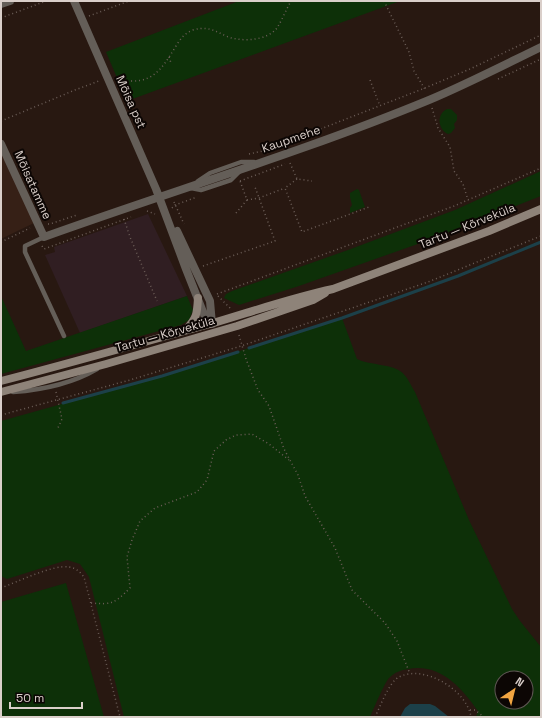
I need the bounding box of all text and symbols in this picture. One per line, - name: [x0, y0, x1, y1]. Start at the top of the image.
- street label: Mõisa pst: [112, 73, 150, 131]
- street label: Kaupmehe: [260, 122, 322, 156]
- street label: Mõisatamme: [11, 148, 55, 222]
- street label: Tartu — Kõrveküla: [416, 199, 518, 253]
- street label: Tartu — Kõrveküla: [113, 312, 217, 356]
- north arrow: [494, 670, 534, 710]
- text: N: [513, 674, 527, 690]
- scale bar: [10, 684, 82, 710]
- text: 50 m: [16, 690, 44, 706]

